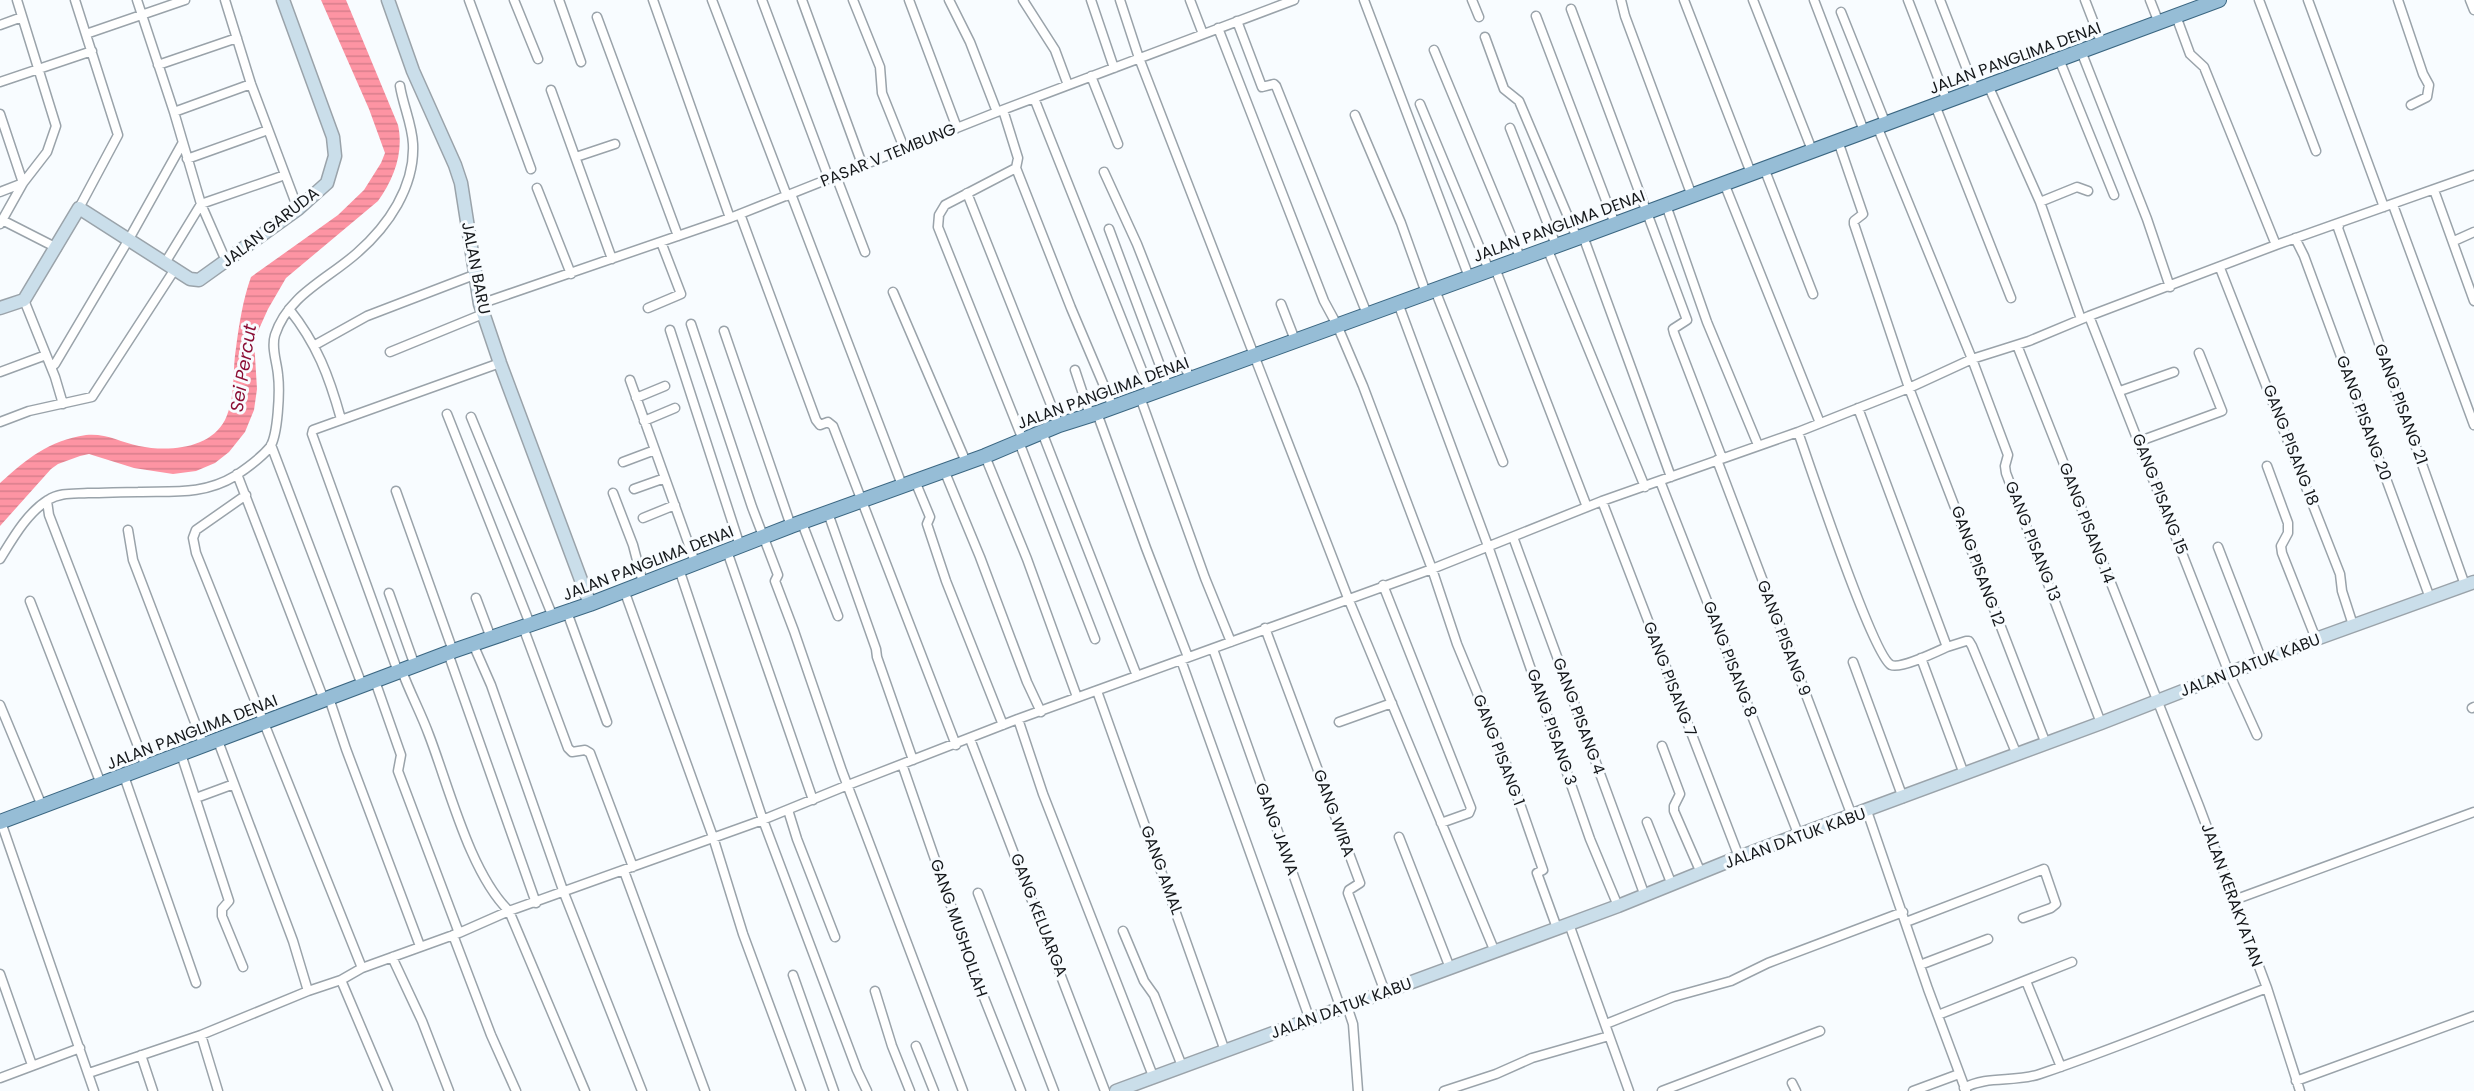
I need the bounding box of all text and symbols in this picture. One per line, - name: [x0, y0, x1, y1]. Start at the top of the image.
- street label: JALAN PANGLIMA DENAI: [1926, 16, 2104, 100]
- street label: PASAR V TEMBUNG: [817, 117, 959, 193]
- street label: JALAN GARUDA: [216, 181, 324, 272]
- street label: JALAN PANGLIMA DENAI: [1470, 184, 1648, 268]
- street label: JALAN BARU: [456, 220, 496, 316]
- water label: Sei Percut: [224, 322, 262, 414]
- street label: GANG PISANG 21: [2368, 340, 2434, 468]
- street label: JALAN PANGLIMA DENAI: [1014, 351, 1192, 435]
- street label: GANG PISANG 20: [2331, 352, 2397, 484]
- street label: GANG PISANG 18: [2257, 381, 2325, 509]
- street label: GANG PISANG 15: [2126, 430, 2194, 558]
- street label: GANG PISANG 14: [2053, 459, 2121, 587]
- street label: GANG PISANG 13: [1999, 478, 2067, 604]
- street label: GANG PISANG 12: [1945, 502, 2011, 630]
- street label: JALAN PANGLIMA DENAI: [559, 520, 737, 606]
- street label: GANG PISANG 9: [1751, 577, 1817, 699]
- street label: GANG PISANG 8: [1697, 598, 1763, 720]
- street label: GANG PISANG 7: [1638, 618, 1703, 740]
- street label: JALAN DATUK KABU: [2176, 628, 2324, 702]
- street label: GANG PISANG 4: [1547, 654, 1611, 778]
- street label: GANG PISANG 3: [1521, 666, 1583, 788]
- street label: JALAN PANGLIMA DENAI: [103, 689, 281, 775]
- street label: GANG PISANG 1: [1467, 691, 1531, 809]
- street label: GANG WIRA: [1308, 766, 1360, 860]
- street label: GANG JAWA: [1250, 780, 1304, 879]
- street label: JALAN DATUK KABU: [1721, 802, 1869, 874]
- street label: JALAN KERAKYATAN: [2195, 820, 2269, 970]
- street label: GANG AMAL: [1135, 822, 1189, 918]
- street label: GANG KELUARGA: [1005, 850, 1073, 980]
- street label: GANG MUSHOLLAH: [925, 856, 993, 1000]
- street label: JALAN DATUK KABU: [1267, 972, 1415, 1044]

